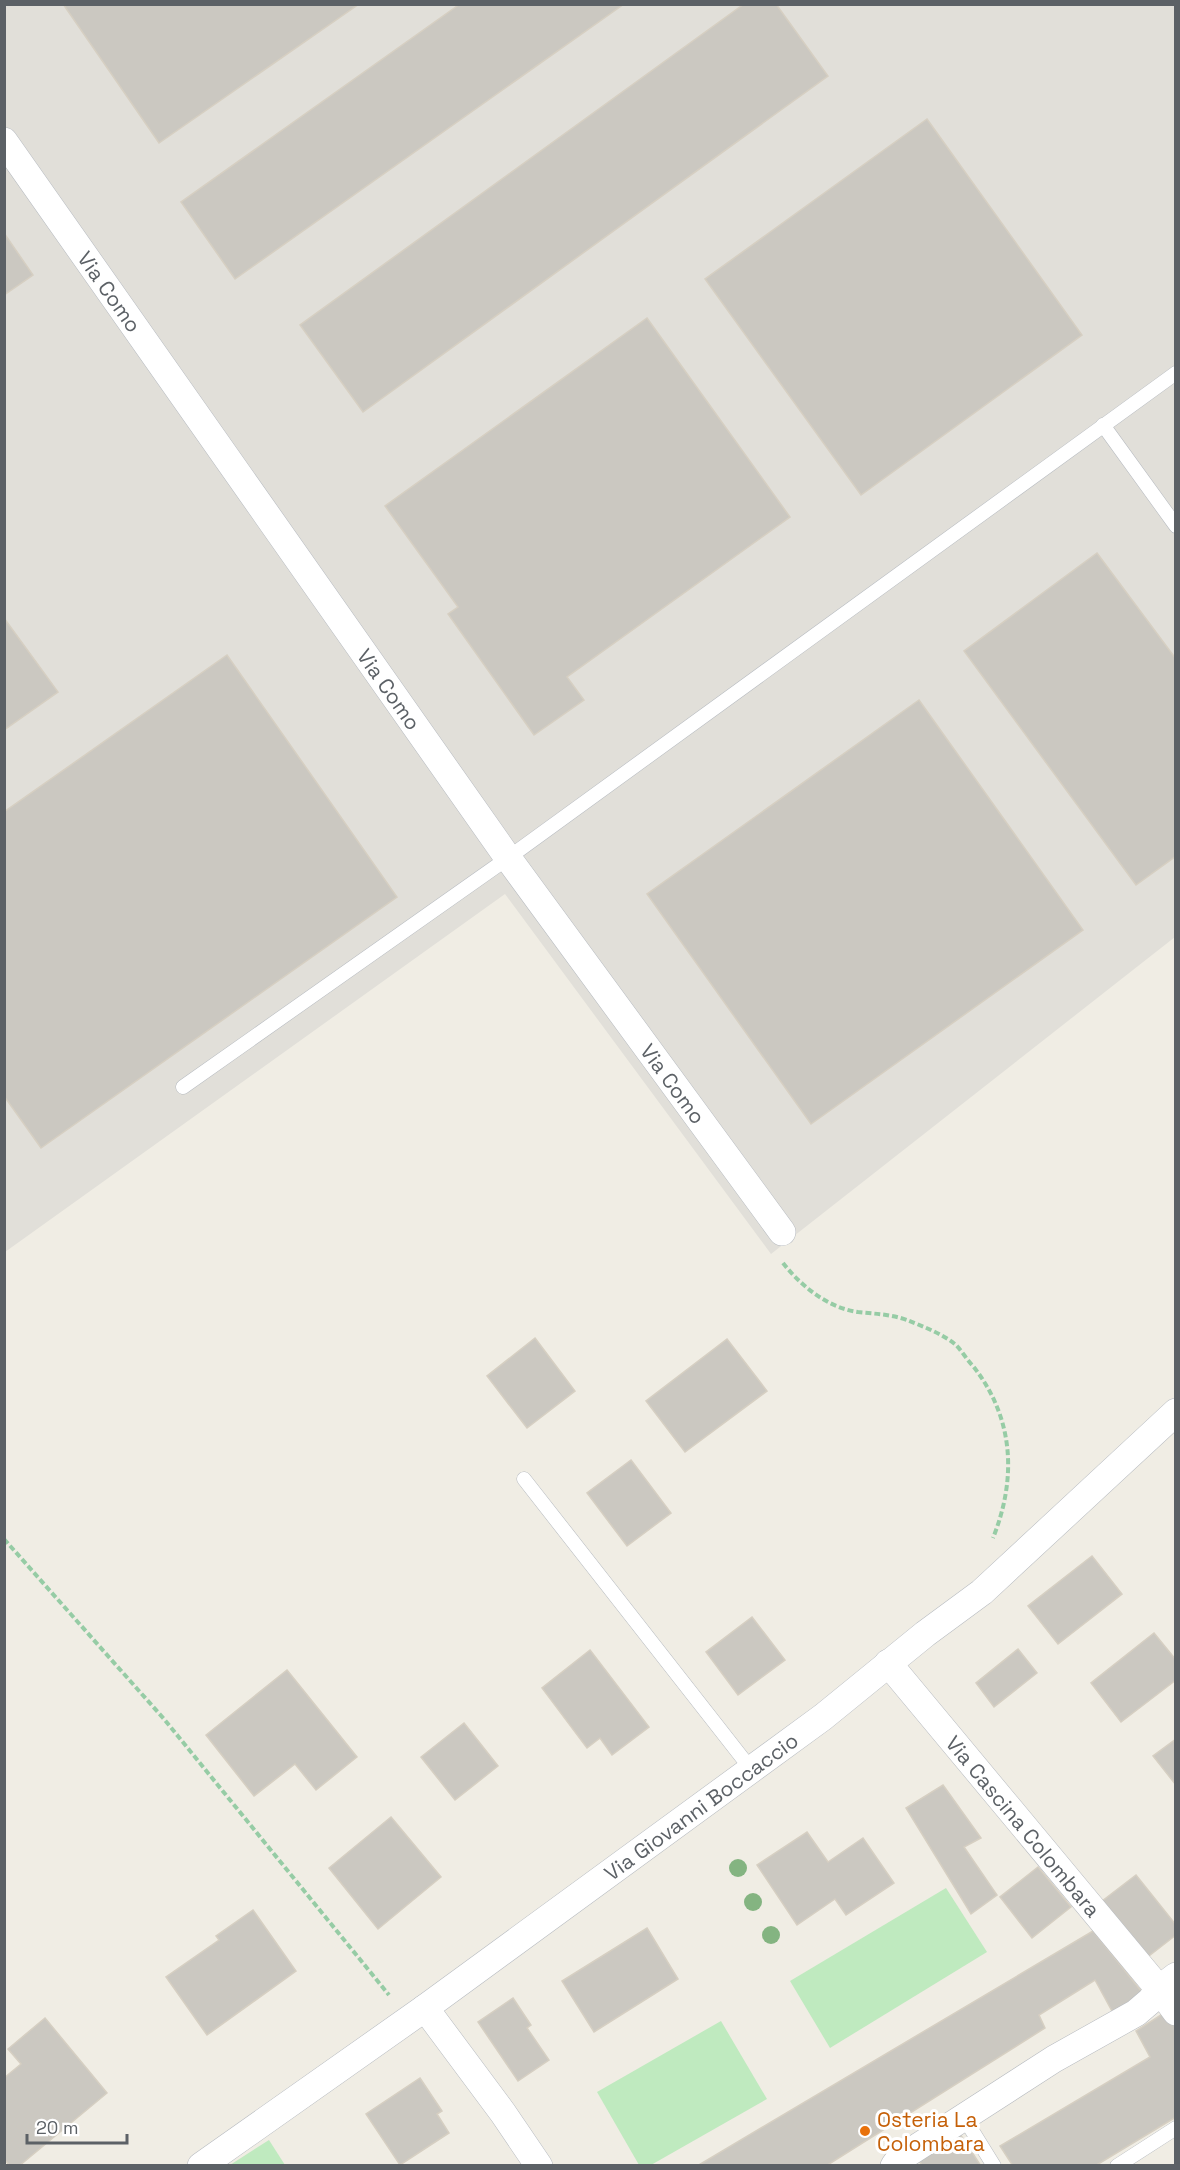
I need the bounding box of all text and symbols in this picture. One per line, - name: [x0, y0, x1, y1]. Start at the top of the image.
- street label: Via Como: [72, 246, 148, 337]
- street label: Via Como: [351, 643, 427, 735]
- street label: Via Como: [635, 1038, 712, 1129]
- street label: Via Giovanni Boccaccio: [599, 1726, 803, 1886]
- street label: Via Cascina Colombara: [940, 1730, 1107, 1922]
- place label: Osteria La Colombara: [877, 2106, 985, 2157]
- scale bar: [27, 2107, 128, 2145]
- text: 20 m: [36, 2116, 79, 2139]
- marker: Osteria La Colombara: [858, 2124, 872, 2138]

